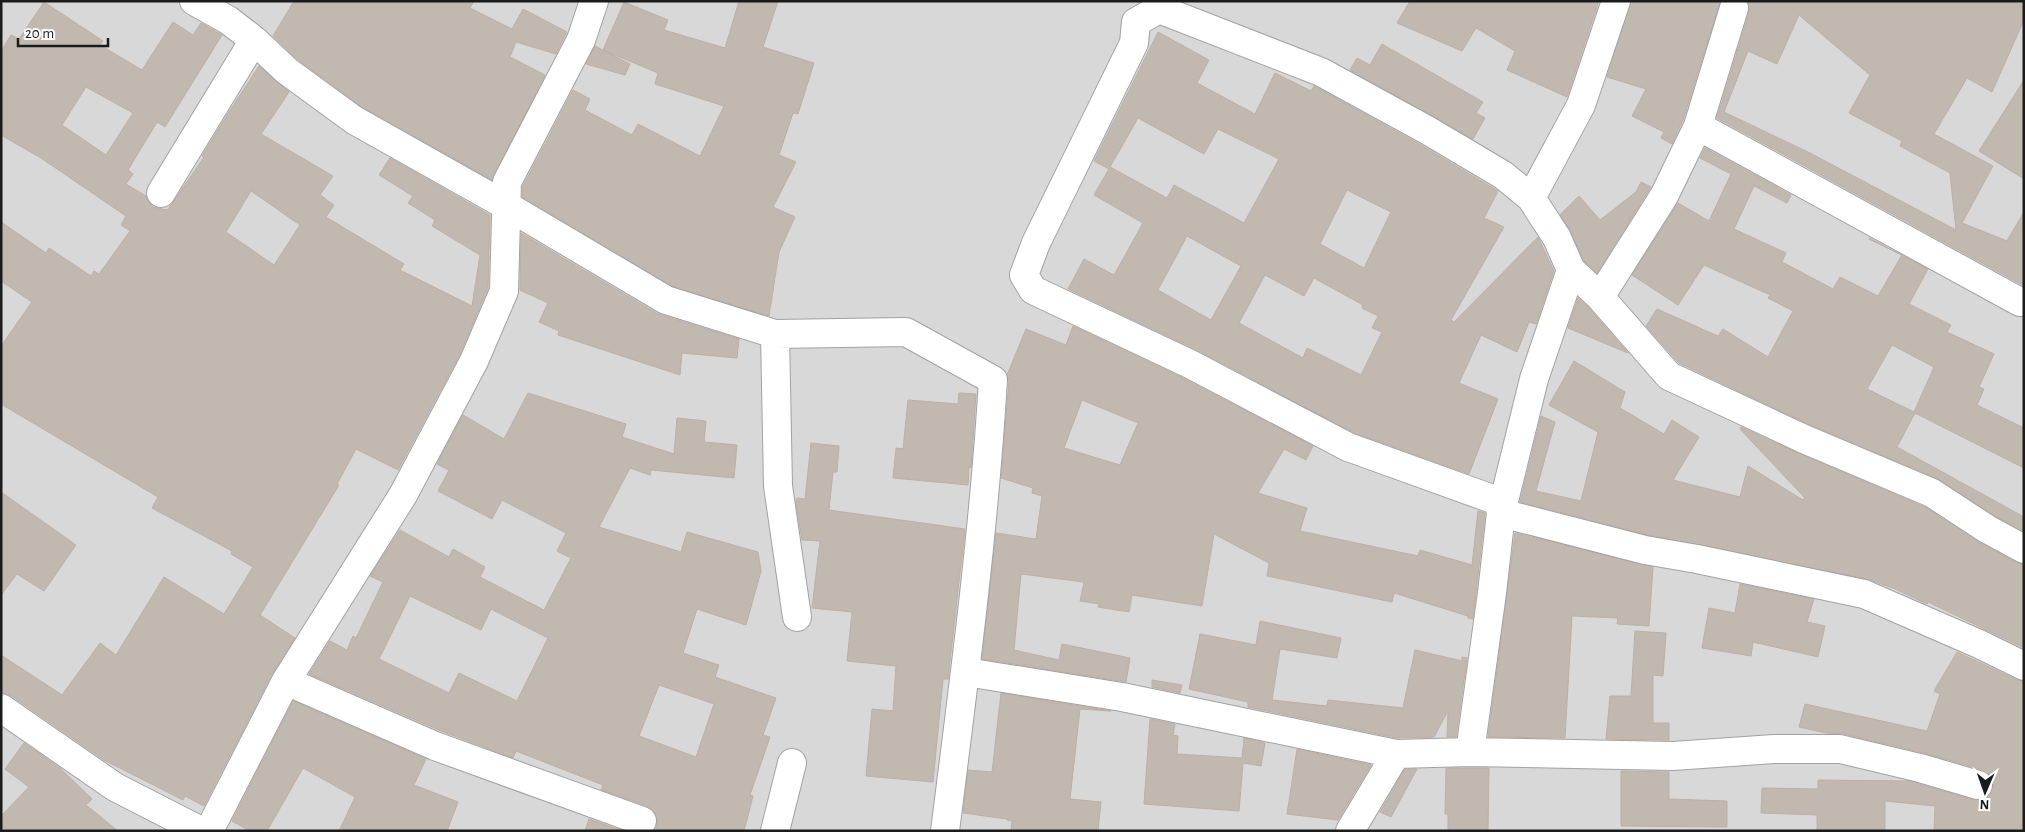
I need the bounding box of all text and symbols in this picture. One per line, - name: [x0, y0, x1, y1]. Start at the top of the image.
- scale bar: [18, 15, 108, 47]
- text: 20 m: [25, 26, 54, 41]
- north arrow: [1960, 767, 2010, 817]
- text: N: [1979, 797, 1990, 811]

